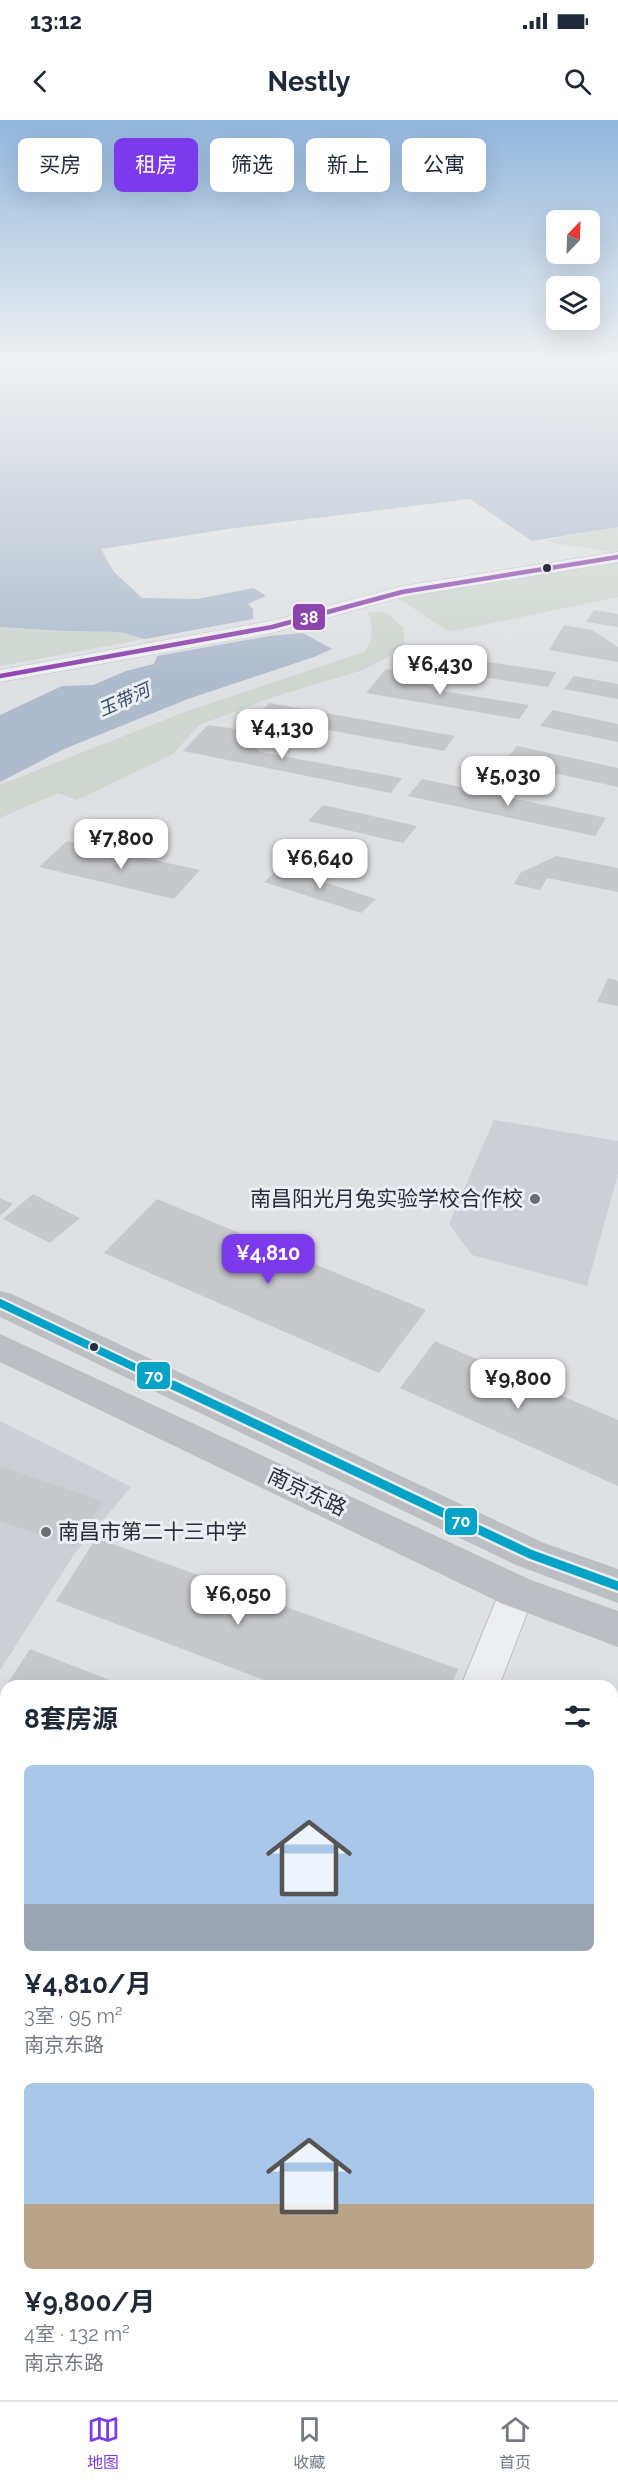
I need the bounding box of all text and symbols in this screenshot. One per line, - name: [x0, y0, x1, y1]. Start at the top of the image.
- text: 13:12: [30, 8, 82, 34]
- icon: back: [24, 65, 57, 98]
- icon: search: [561, 65, 594, 98]
- text: Nestly: [268, 66, 350, 97]
- chip: 买房: [18, 138, 102, 192]
- chip: 租房: [114, 138, 198, 192]
- chip: 筛选: [210, 138, 294, 192]
- chip: 新上: [306, 138, 390, 192]
- chip: 公寓: [402, 138, 486, 192]
- north arrow: [546, 210, 600, 264]
- map controls: [546, 210, 600, 330]
- button: layers: [546, 276, 600, 330]
- unlabelled marker: [541, 562, 553, 574]
- line badge: 38: [292, 603, 326, 631]
- text: 38: [300, 608, 318, 627]
- pin: ¥6,430: [391, 645, 489, 696]
- text: ¥6,430: [407, 652, 473, 676]
- water label: 玉带河: [95, 678, 155, 720]
- pin: ¥4,130: [233, 709, 331, 760]
- text: ¥4,130: [250, 716, 314, 740]
- pin: ¥5,030: [459, 756, 557, 807]
- text: ¥5,030: [475, 763, 541, 787]
- pin: ¥7,800: [72, 819, 170, 870]
- text: ¥7,800: [88, 826, 154, 850]
- pin: ¥6,640: [271, 839, 369, 890]
- text: ¥6,640: [287, 846, 353, 870]
- place label: 南昌阳光月兔实验学校合作校: [250, 1186, 523, 1211]
- marker: 南昌阳光月兔实验学校合作校: [528, 1192, 542, 1206]
- pin: ¥4,810: [219, 1234, 317, 1285]
- text: ¥4,810: [236, 1241, 300, 1265]
- unlabelled marker: [88, 1341, 100, 1353]
- pin: ¥9,800: [469, 1359, 567, 1410]
- line badge: 70: [136, 1361, 171, 1390]
- text: ¥9,800: [484, 1366, 552, 1390]
- text: 70: [145, 1367, 164, 1386]
- street label: 南京东路: [264, 1462, 351, 1521]
- line badge: 70: [444, 1507, 478, 1536]
- text: 70: [452, 1512, 471, 1531]
- place label: 南昌市第二十三中学: [58, 1519, 247, 1544]
- marker: 南昌市第二十三中学: [39, 1525, 53, 1539]
- pin: ¥6,050: [189, 1575, 287, 1626]
- text: ¥6,050: [205, 1582, 271, 1606]
- icon: filters: [561, 1700, 594, 1733]
- text: 8套房源: [24, 1704, 118, 1734]
- icon: home: [255, 1804, 363, 1912]
- text: ¥4,810/月: [24, 1969, 152, 1999]
- text: 3室 · 95 m²: [24, 2004, 123, 2028]
- text: 南京东路: [24, 2033, 104, 2057]
- icon: home: [255, 2122, 363, 2230]
- text: ¥9,800/月: [24, 2287, 155, 2317]
- text: 4室 · 132 m²: [24, 2322, 130, 2346]
- text: 南京东路: [24, 2351, 104, 2375]
- tab: 地图: [87, 2413, 120, 2473]
- tab: 收藏: [293, 2413, 326, 2473]
- tab: 首页: [499, 2413, 532, 2473]

